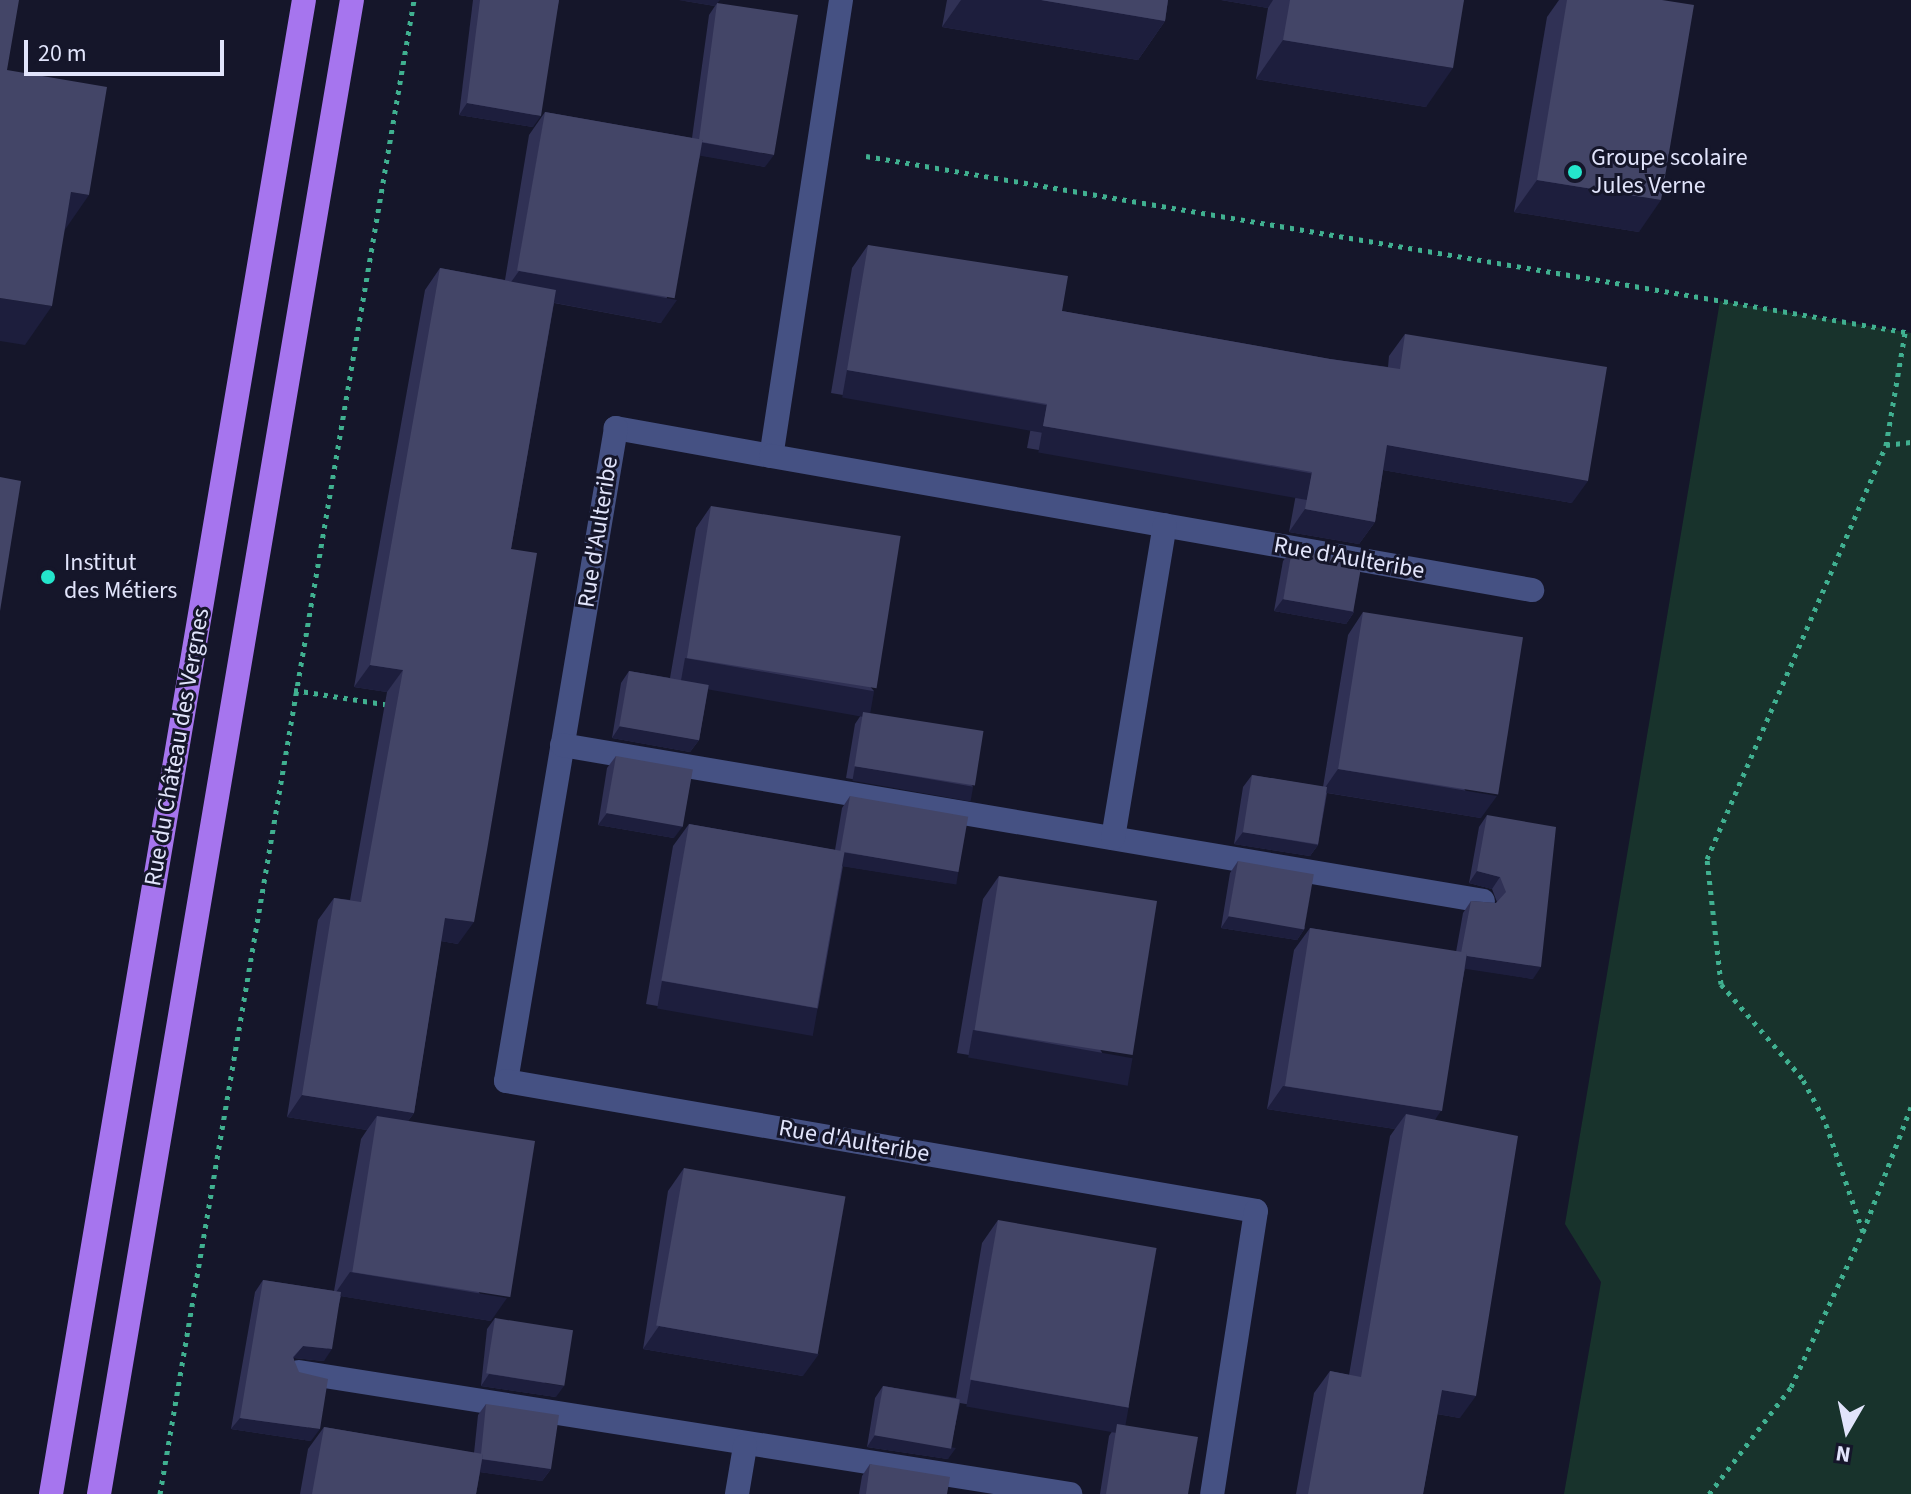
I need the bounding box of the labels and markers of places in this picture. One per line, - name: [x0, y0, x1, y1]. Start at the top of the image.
- place label: Groupe scolaire Jules Verne: [1591, 144, 1748, 200]
- marker: Groupe scolaire Jules Verne: [1566, 163, 1584, 181]
- place label: Institut des Métiers: [64, 549, 177, 605]
- marker: Institut des Métiers: [39, 568, 57, 586]

